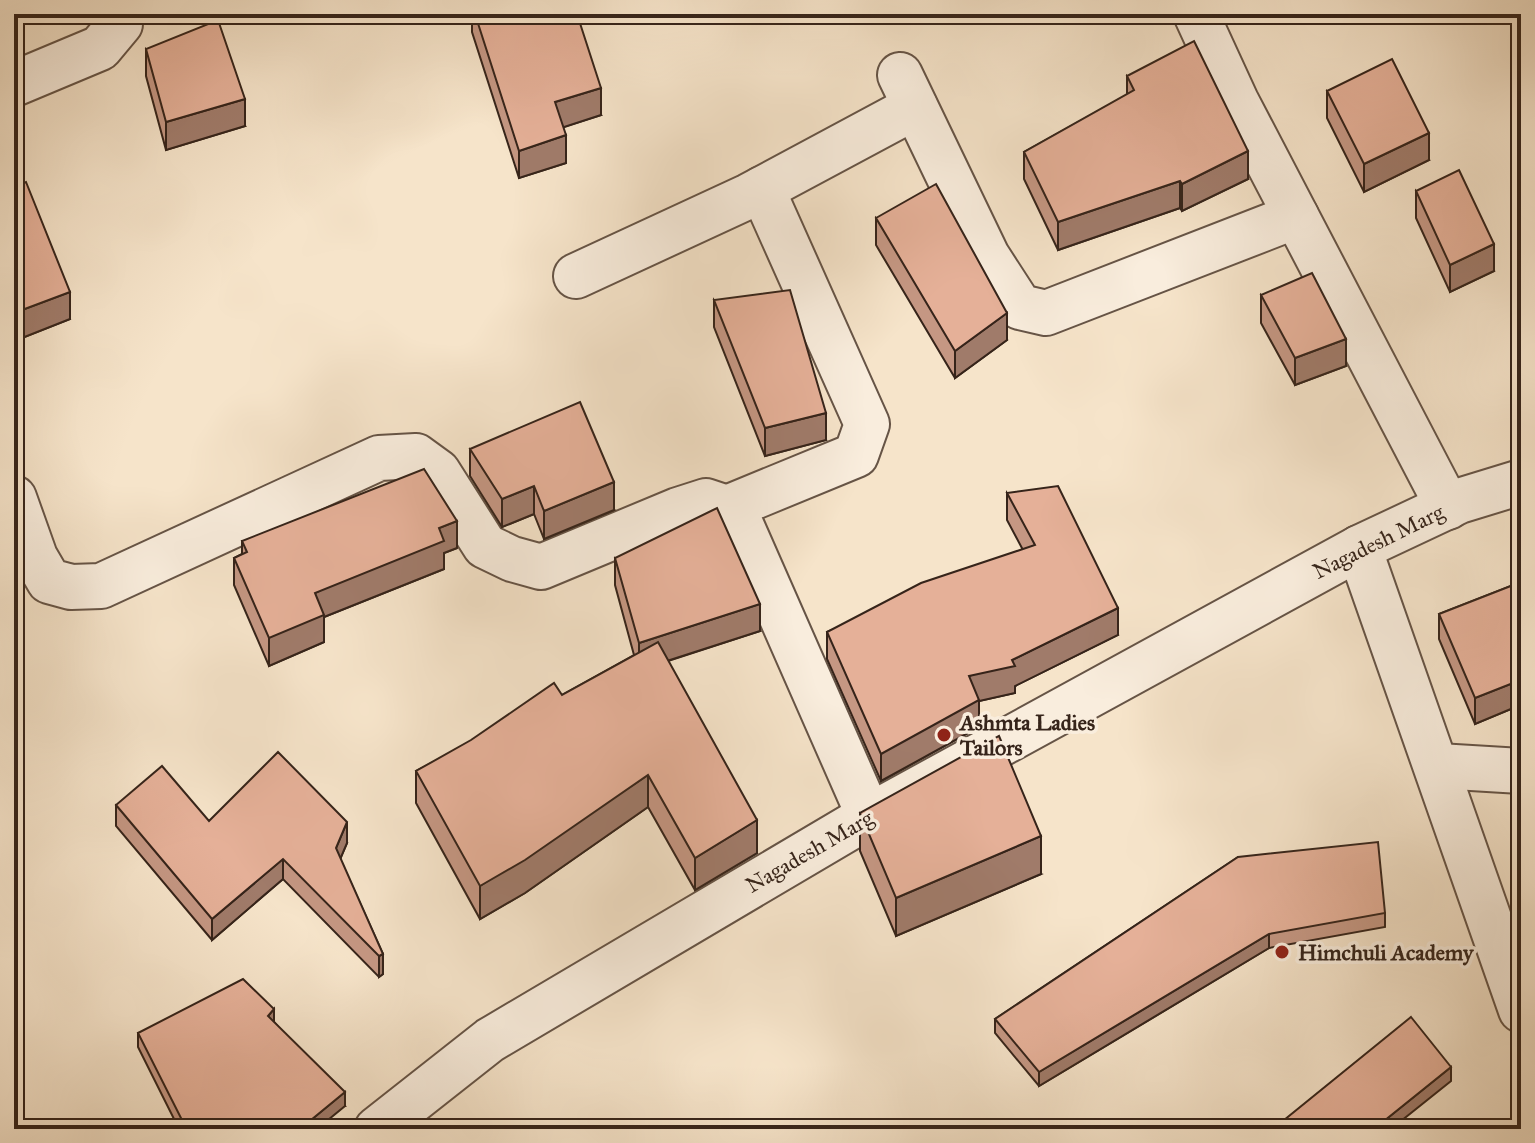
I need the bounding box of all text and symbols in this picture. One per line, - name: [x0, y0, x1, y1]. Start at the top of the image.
- street label: Nagadesh Marg: [1308, 498, 1449, 585]
- place label: Ashmta Ladies Tailors: [958, 709, 1095, 761]
- marker: Ashmta Ladies Tailors: [935, 726, 953, 744]
- street label: Nagadesh Marg: [741, 804, 878, 899]
- place label: Himchuli Academy: [1298, 939, 1475, 966]
- marker: Himchuli Academy: [1273, 943, 1291, 961]

